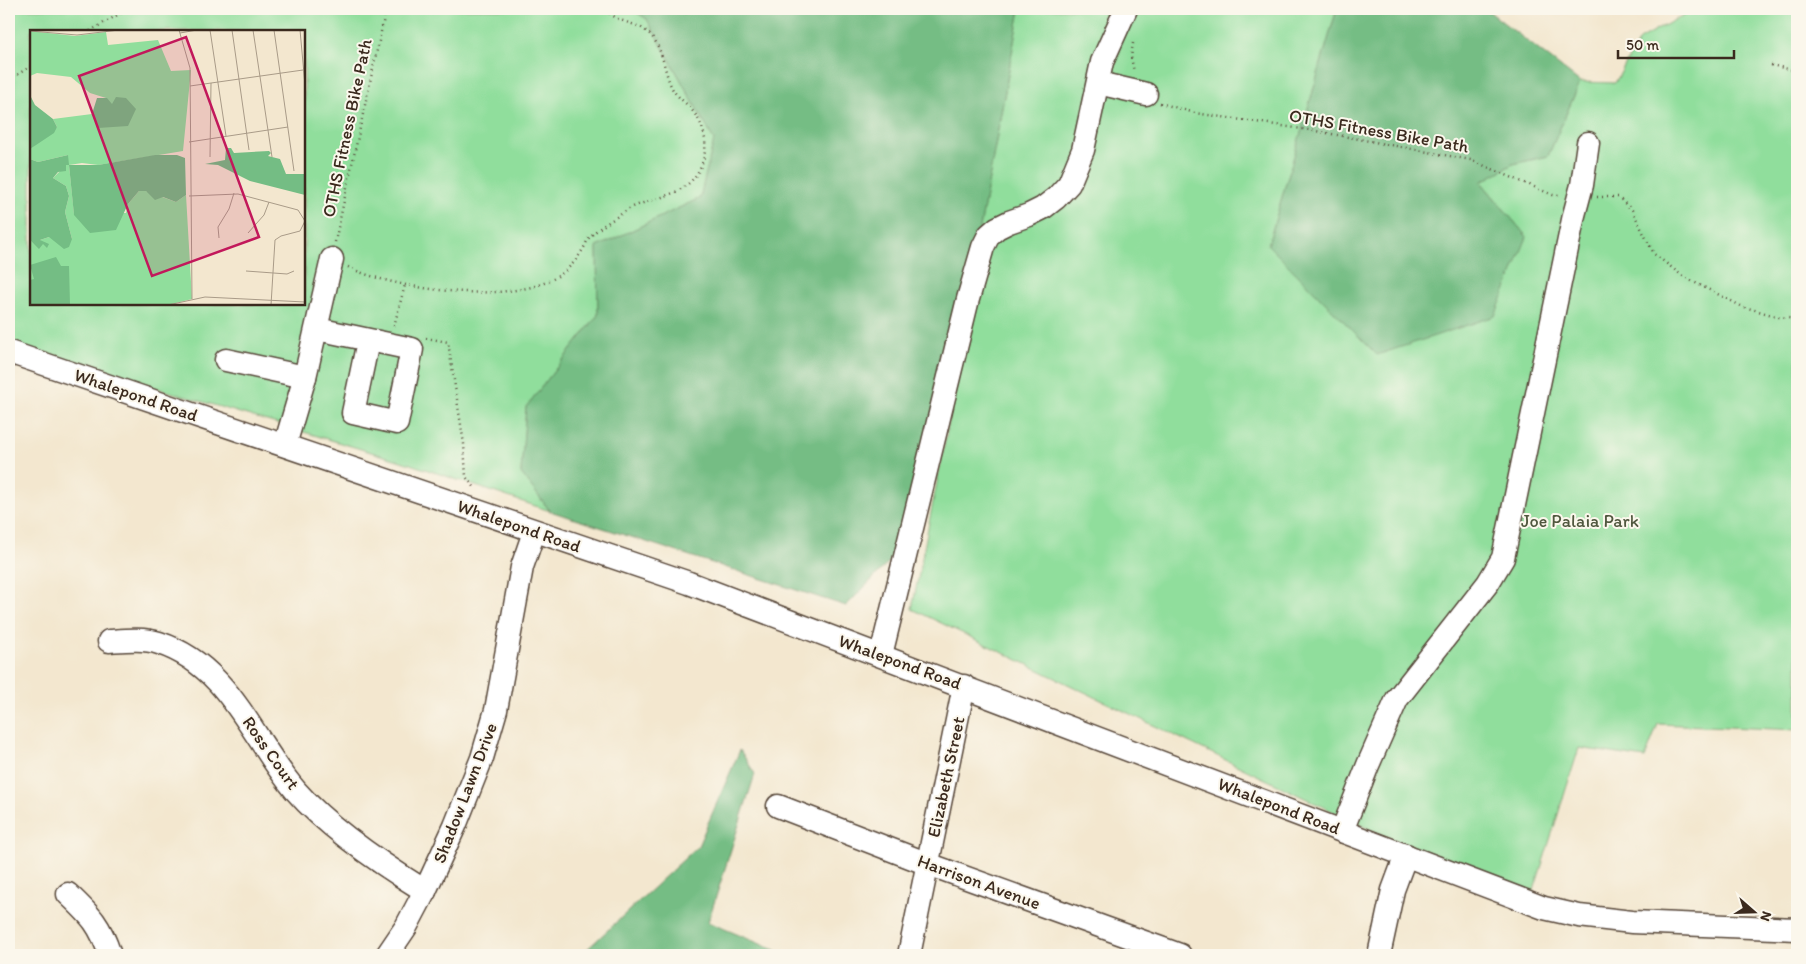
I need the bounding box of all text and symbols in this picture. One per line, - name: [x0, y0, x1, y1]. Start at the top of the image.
- scale bar: [1618, 28, 1735, 60]
- inset map: [30, 30, 305, 305]
- street label: OTHS Fitness Bike Path: [317, 36, 377, 219]
- text: 50 m: [1626, 36, 1659, 54]
- street label: OTHS Fitness Bike Path: [1287, 104, 1471, 158]
- street label: Whalepond Road: [71, 364, 201, 427]
- street label: Whalepond Road: [454, 495, 584, 558]
- park label: Joe Palaia Park: [1521, 510, 1639, 532]
- street label: Whalepond Road: [836, 630, 965, 695]
- street label: Ross Court: [238, 712, 304, 794]
- street label: Elizabeth Street: [922, 714, 970, 839]
- street label: Shadow Lawn Drive: [428, 720, 502, 866]
- street label: Whalepond Road: [1215, 773, 1343, 839]
- street label: Harrison Avenue: [915, 850, 1043, 914]
- north arrow: [1728, 886, 1778, 936]
- text: N: [1756, 909, 1775, 924]

